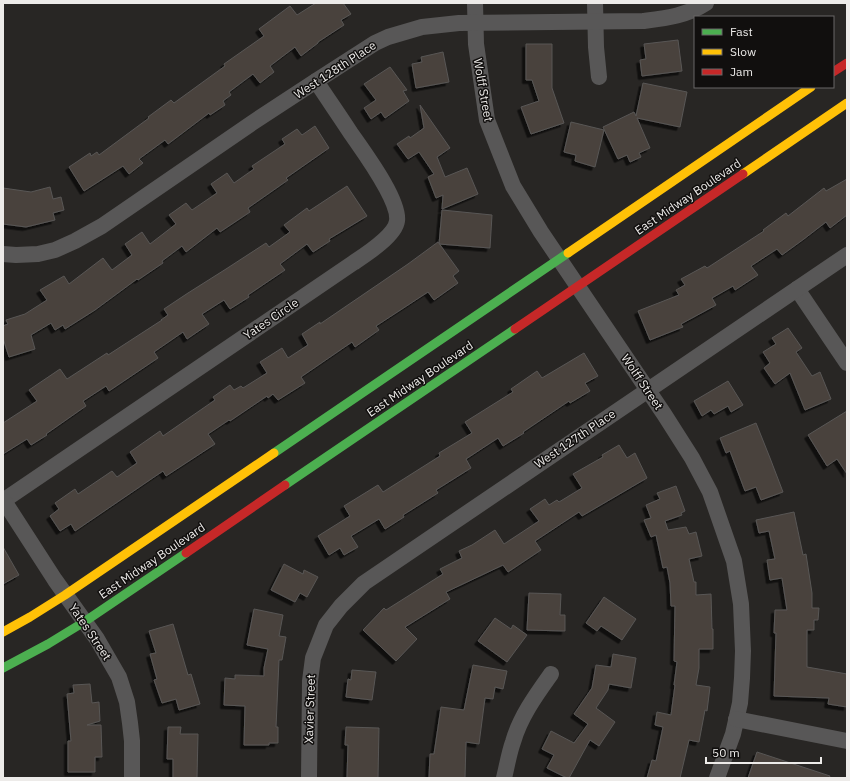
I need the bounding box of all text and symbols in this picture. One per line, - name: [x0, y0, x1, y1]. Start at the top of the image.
- legend: [694, 16, 834, 88]
- text: Fast: [730, 24, 753, 39]
- street label: West 128th Place: [291, 37, 379, 102]
- text: Slow: [730, 44, 756, 59]
- street label: Wolff Street: [471, 57, 496, 123]
- text: Jam: [730, 64, 753, 79]
- street label: East Midway Boulevard: [632, 155, 744, 238]
- street label: Yates Circle: [240, 295, 301, 342]
- street label: East Midway Boulevard: [364, 337, 476, 420]
- street label: Wolff Street: [618, 351, 667, 412]
- street label: West 127th Place: [531, 406, 619, 471]
- street label: East Midway Boulevard: [96, 519, 208, 602]
- street label: Yates Street: [66, 600, 115, 663]
- street label: Xavier Street: [301, 674, 318, 744]
- scale bar: [706, 739, 821, 765]
- text: 50 m: [712, 745, 740, 760]

